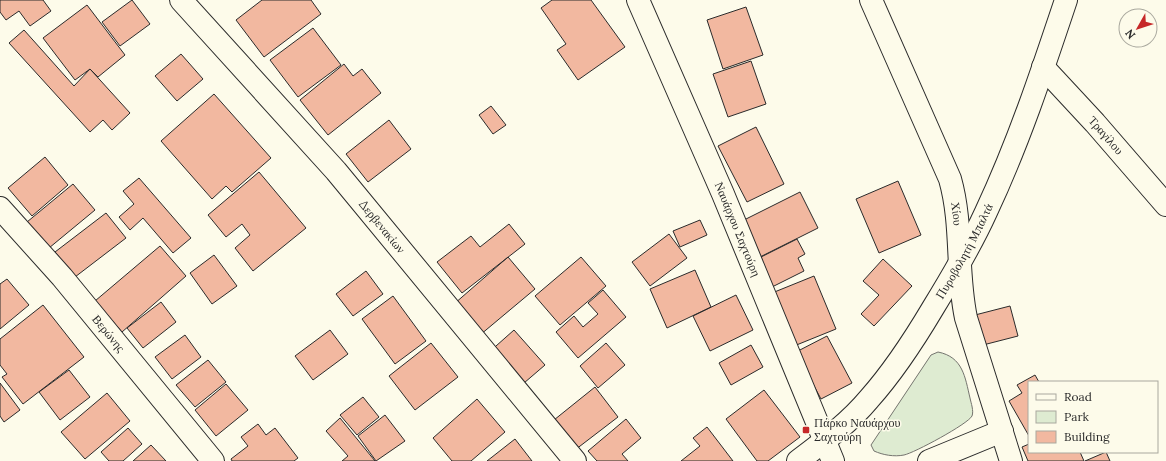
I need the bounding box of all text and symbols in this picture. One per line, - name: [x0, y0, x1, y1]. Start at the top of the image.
- north arrow: [1118, 8, 1158, 48]
- text: N: [1122, 26, 1138, 42]
- street label: Τραγίλου: [1086, 113, 1127, 158]
- street label: Ναυάρχου Σαχτούρη: [712, 179, 764, 279]
- street label: Δερβενακίων: [356, 197, 409, 257]
- street label: Πυροβολητή Μπαλτά: [932, 200, 996, 301]
- street label: Χίου: [948, 201, 966, 226]
- street label: Βερώνης: [89, 312, 129, 355]
- legend: [1028, 381, 1158, 453]
- text: Road: [1064, 389, 1092, 404]
- text: Park: [1064, 409, 1090, 424]
- place label: Πάρκο Ναυάρχου Σαχτούρη: [814, 415, 901, 444]
- marker: Πάρκο Ναυάρχου Σαχτούρη: [801, 425, 811, 435]
- text: Building: [1064, 429, 1110, 444]

